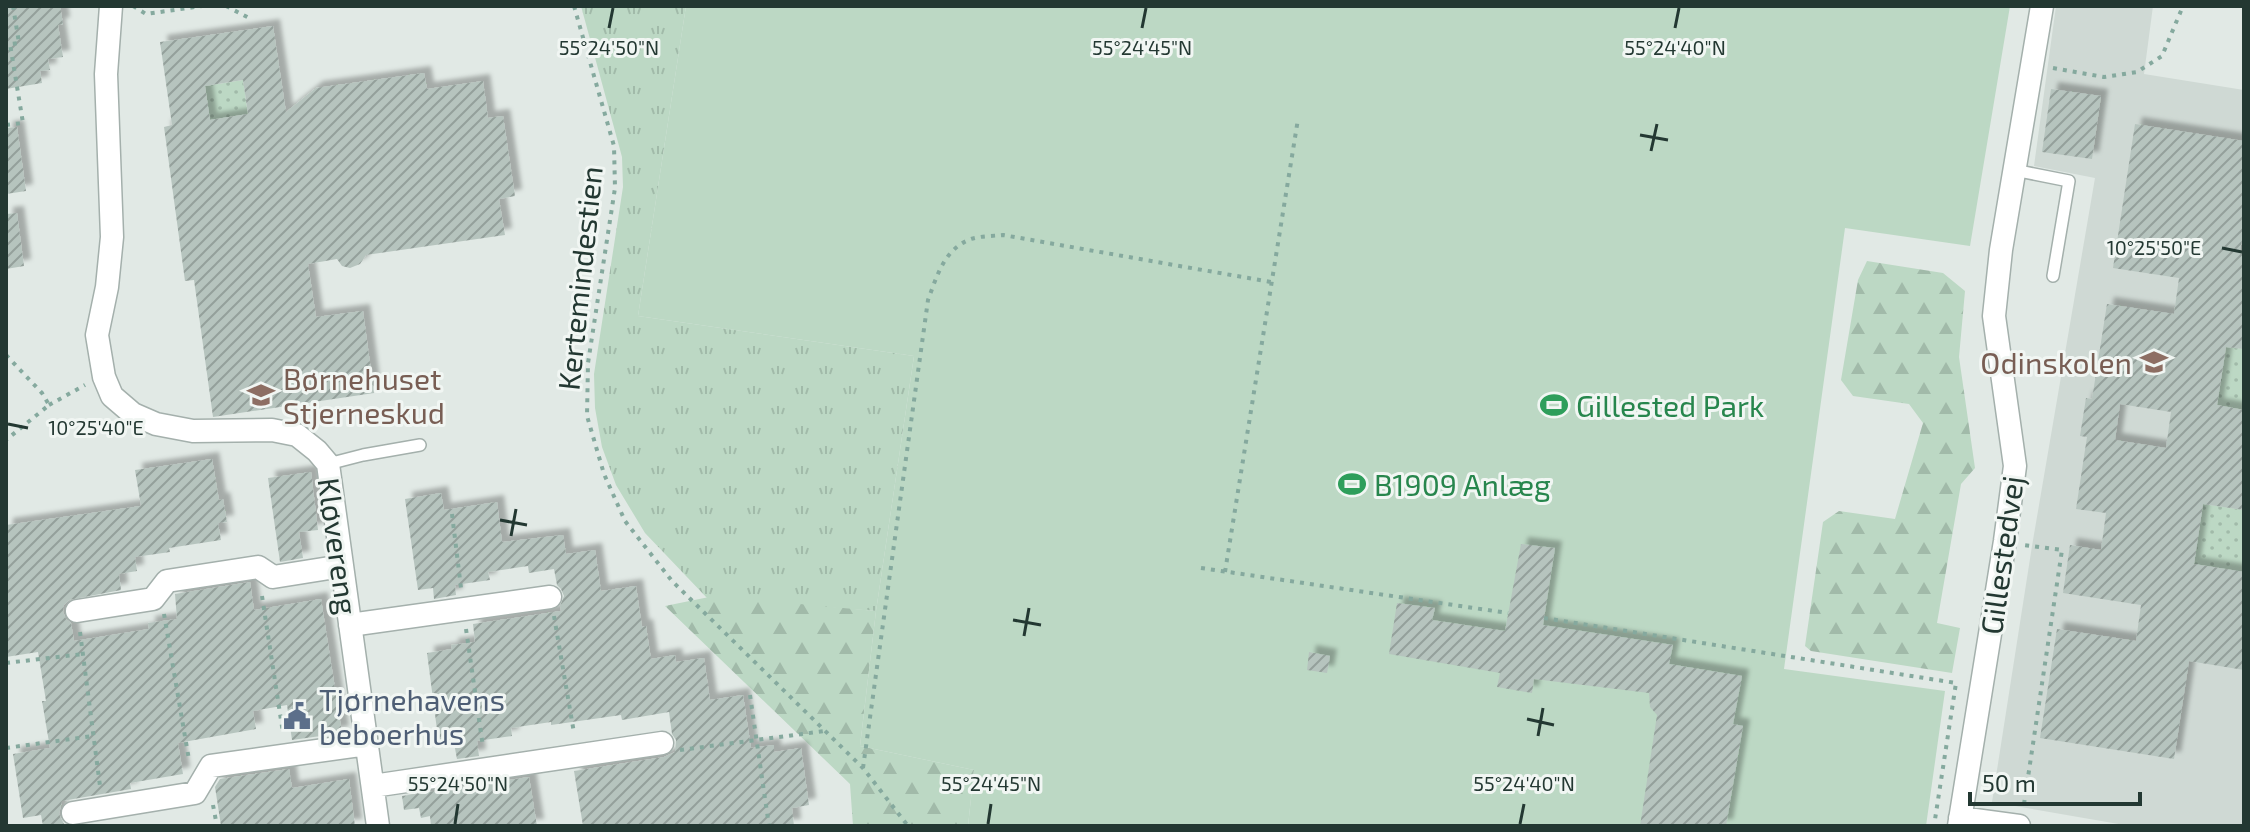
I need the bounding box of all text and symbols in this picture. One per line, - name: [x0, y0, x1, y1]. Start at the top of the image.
- text: 55°24'50"N: [559, 35, 659, 59]
- text: 55°24'45"N: [1092, 35, 1192, 59]
- text: 55°24'40"N: [1624, 35, 1726, 59]
- street label: Kertemindestien: [549, 164, 609, 392]
- text: 10°25'50"E: [2107, 235, 2201, 259]
- place label: Odinskolen: [1980, 344, 2132, 380]
- school or university icon: Odinskolen: [2139, 347, 2169, 377]
- place label: Børnehuset Stjerneskud: [283, 360, 445, 430]
- school or university icon: Børnehuset Stjerneskud: [246, 380, 276, 410]
- place label: Gillested Park: [1576, 387, 1764, 423]
- sports icon: Gillested Park: [1539, 390, 1569, 420]
- text: 10°25'40"E: [48, 415, 144, 439]
- place label: B1909 Anlæg: [1374, 466, 1551, 502]
- sports icon: B1909 Anlæg: [1337, 469, 1367, 499]
- street label: Gillestedvej: [1972, 474, 2030, 636]
- street label: Kløvereng: [312, 475, 366, 617]
- place label: Tjørnehavens beboerhus: [319, 681, 505, 751]
- public building icon: Tjørnehavens beboerhus: [282, 701, 312, 731]
- scale bar: [1970, 756, 2140, 806]
- text: 50 m: [1982, 768, 2036, 797]
- text: 55°24'50"N: [408, 771, 508, 795]
- text: 55°24'45"N: [941, 771, 1041, 795]
- text: 55°24'40"N: [1473, 771, 1575, 795]

